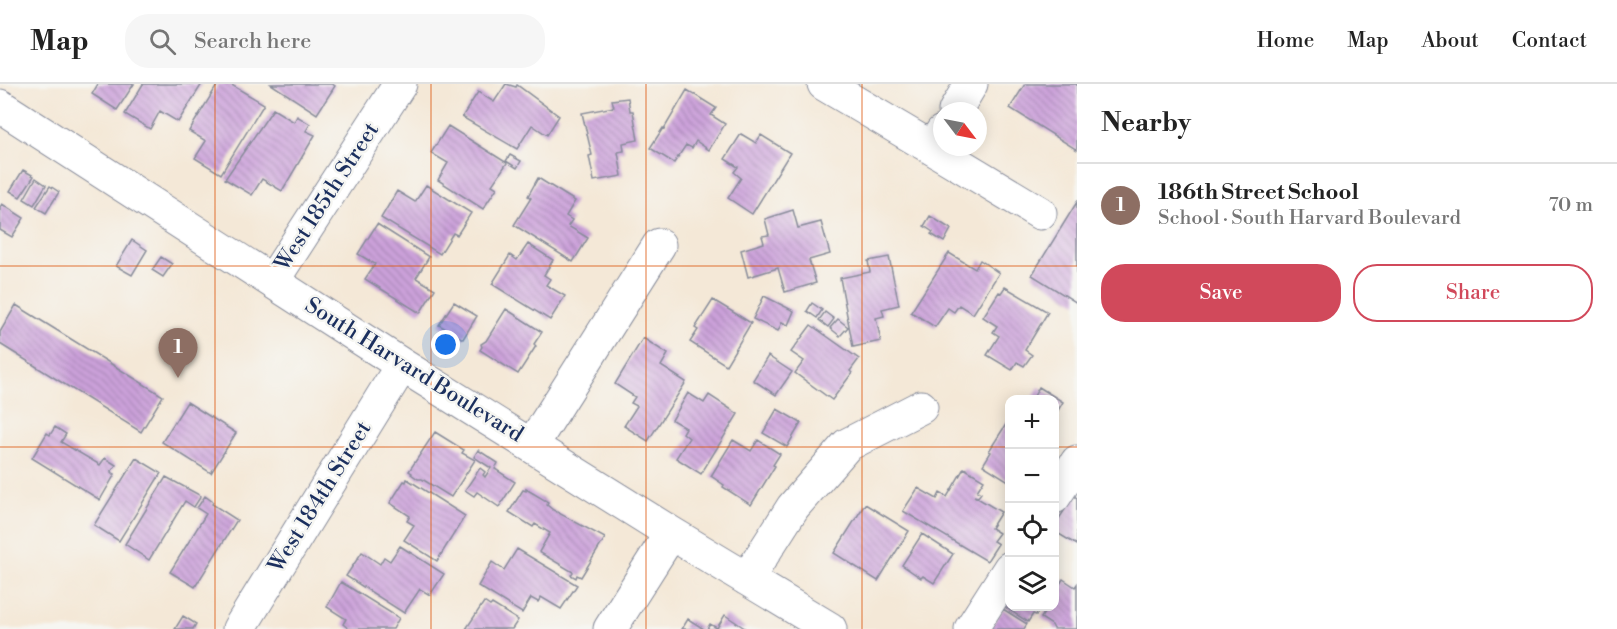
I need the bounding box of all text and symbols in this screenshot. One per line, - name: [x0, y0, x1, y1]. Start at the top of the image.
- search box: [125, 14, 545, 68]
- text: Map: [30, 24, 89, 59]
- icon: search: [146, 25, 179, 58]
- text: Search here: [194, 28, 311, 55]
- text: Home: [1257, 28, 1314, 54]
- text: Map: [1347, 28, 1389, 54]
- text: About: [1422, 28, 1479, 54]
- text: Contact: [1512, 28, 1587, 54]
- north arrow: [933, 102, 987, 156]
- text: Nearby: [1101, 107, 1191, 139]
- street label: West 185th Street: [268, 117, 385, 277]
- text: 186th Street School: [1158, 179, 1359, 206]
- text: 1: [1116, 193, 1125, 218]
- text: 70 m: [1549, 193, 1593, 218]
- text: School · South Harvard Boulevard: [1158, 206, 1461, 231]
- button: Save: [1101, 264, 1341, 322]
- button: Share: [1353, 264, 1593, 322]
- street label: South Harvard Boulevard: [300, 292, 529, 449]
- pin: 1: [158, 328, 198, 378]
- your location: [431, 330, 460, 359]
- map controls: [1005, 395, 1059, 611]
- button: +: [1005, 395, 1059, 449]
- street label: West 184th Street: [262, 416, 377, 578]
- button: −: [1005, 449, 1059, 503]
- button: locate: [1005, 503, 1059, 557]
- button: layers: [1005, 557, 1059, 611]

